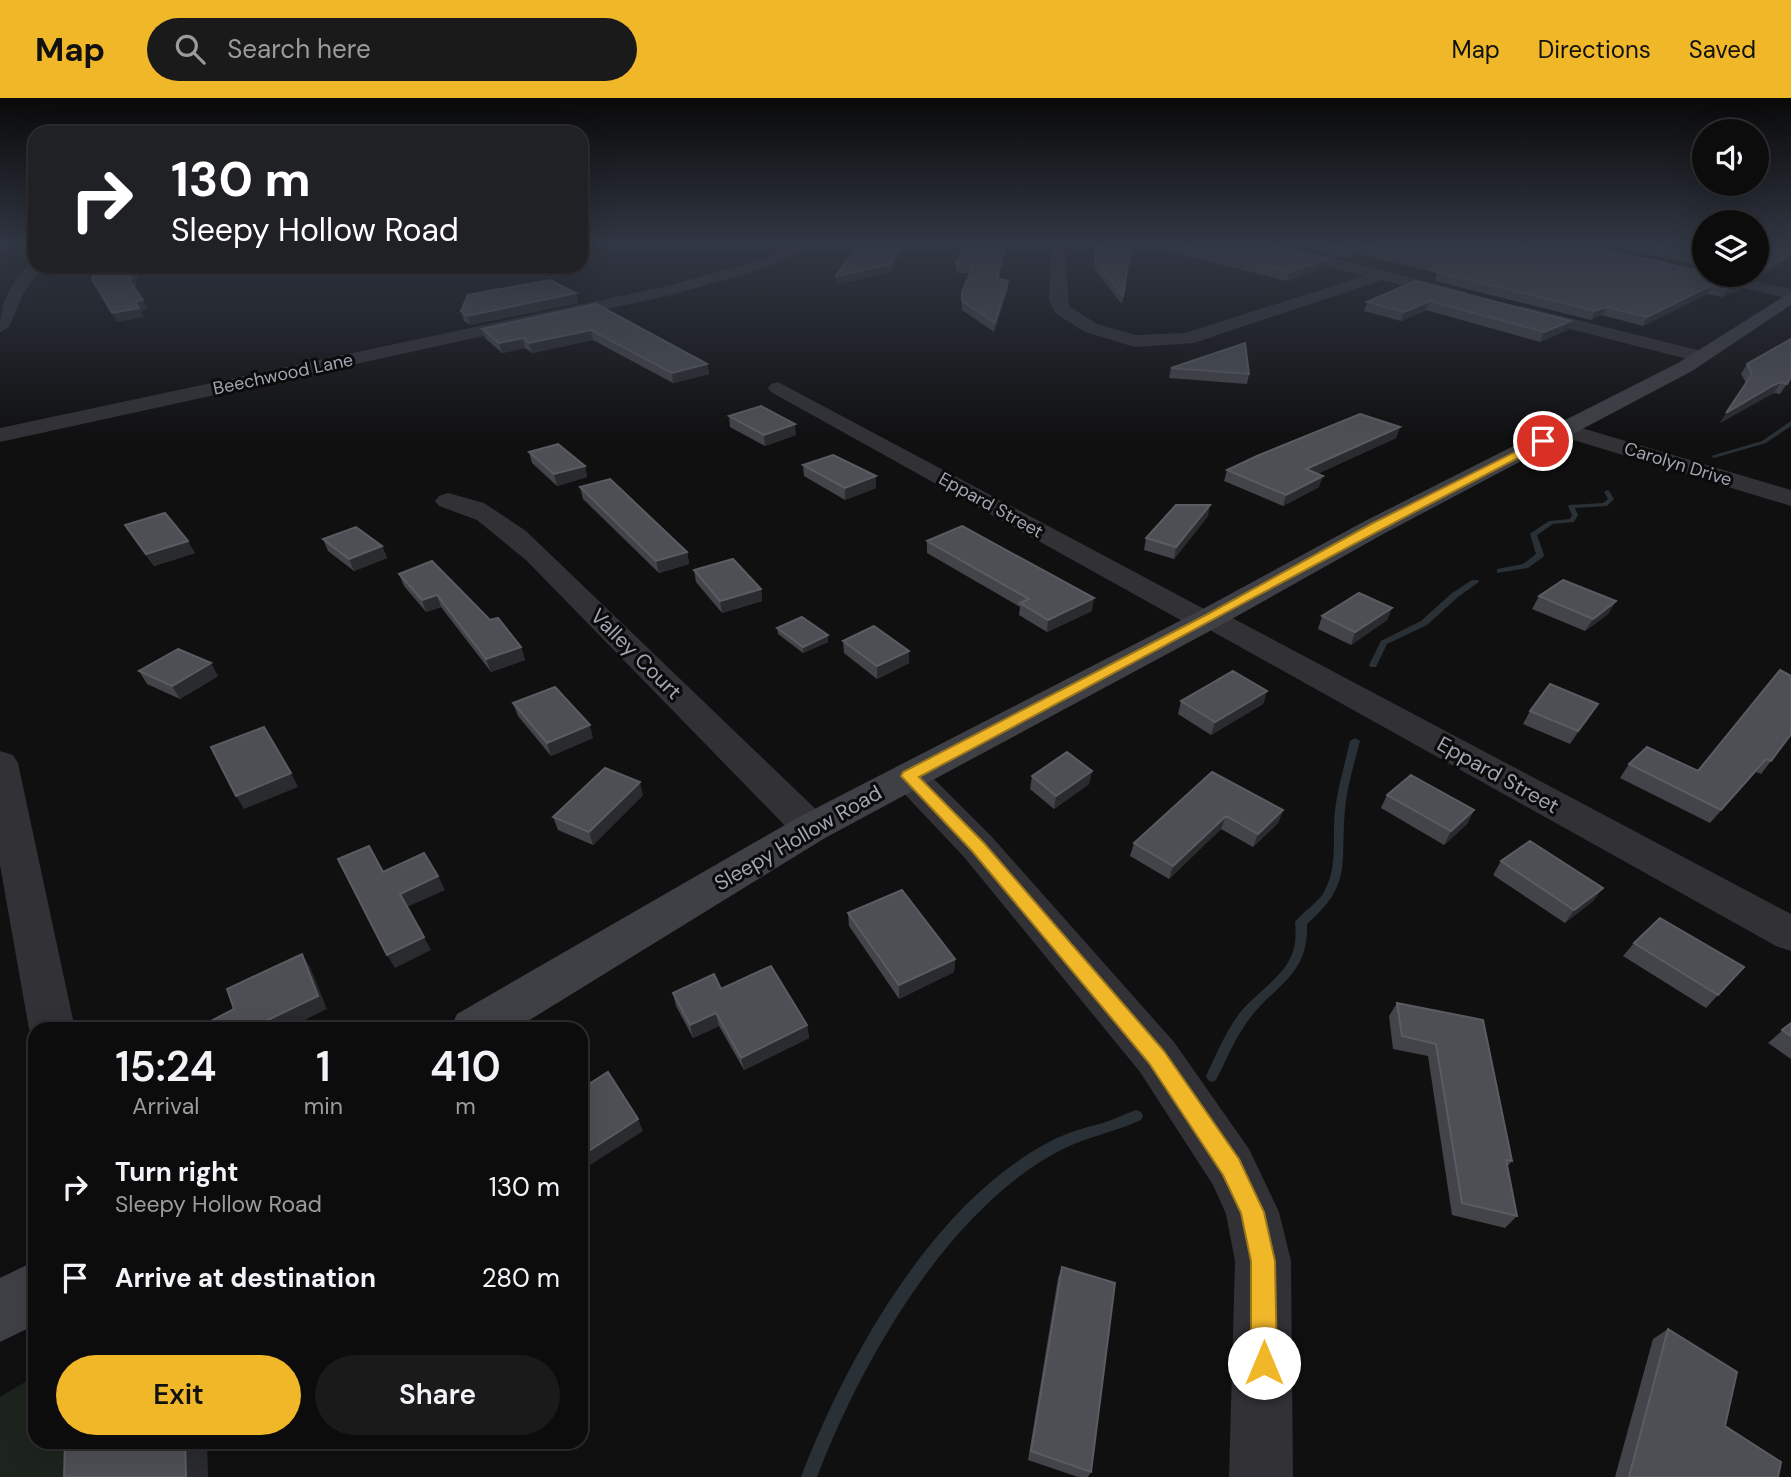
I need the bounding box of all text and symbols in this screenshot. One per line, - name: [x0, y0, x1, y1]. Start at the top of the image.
- search box: [147, 18, 637, 81]
- text: Map: [35, 28, 105, 71]
- icon: search: [171, 30, 209, 68]
- text: Search here: [227, 32, 371, 66]
- text: Map: [1452, 34, 1500, 65]
- text: Directions: [1538, 34, 1651, 65]
- text: Saved: [1689, 34, 1756, 65]
- map controls: [1692, 119, 1769, 287]
- button: sound: [1692, 119, 1769, 196]
- text: 130 m: [171, 147, 311, 211]
- icon: right: [56, 154, 147, 245]
- text: Sleepy Hollow Road: [171, 209, 459, 251]
- button: layers: [1692, 210, 1769, 287]
- street label: Beechwood Lane: [211, 347, 355, 401]
- pin: [1513, 411, 1573, 471]
- icon: arrive: [1524, 422, 1562, 460]
- street label: Carolyn Drive: [1621, 436, 1735, 492]
- street label: Eppard Street: [934, 466, 1048, 544]
- street label: Valley Court: [584, 602, 688, 706]
- street label: Eppard Street: [1432, 730, 1564, 820]
- street label: Sleepy Hollow Road: [709, 779, 887, 897]
- text: 15:24: [115, 1039, 216, 1094]
- text: 1: [316, 1039, 331, 1094]
- text: 410: [430, 1039, 501, 1094]
- text: Arrival: [132, 1091, 199, 1121]
- text: min: [304, 1091, 343, 1121]
- text: m: [455, 1091, 476, 1121]
- text: Turn right: [115, 1155, 239, 1189]
- icon: right: [56, 1168, 94, 1206]
- text: 130 m: [489, 1170, 560, 1204]
- text: Sleepy Hollow Road: [115, 1189, 322, 1219]
- icon: arrive: [56, 1259, 94, 1297]
- text: Arrive at destination: [115, 1261, 376, 1295]
- text: 280 m: [482, 1261, 560, 1295]
- position arrow: [1227, 1326, 1301, 1400]
- button: Exit: [56, 1355, 301, 1435]
- button: Share: [315, 1355, 560, 1435]

